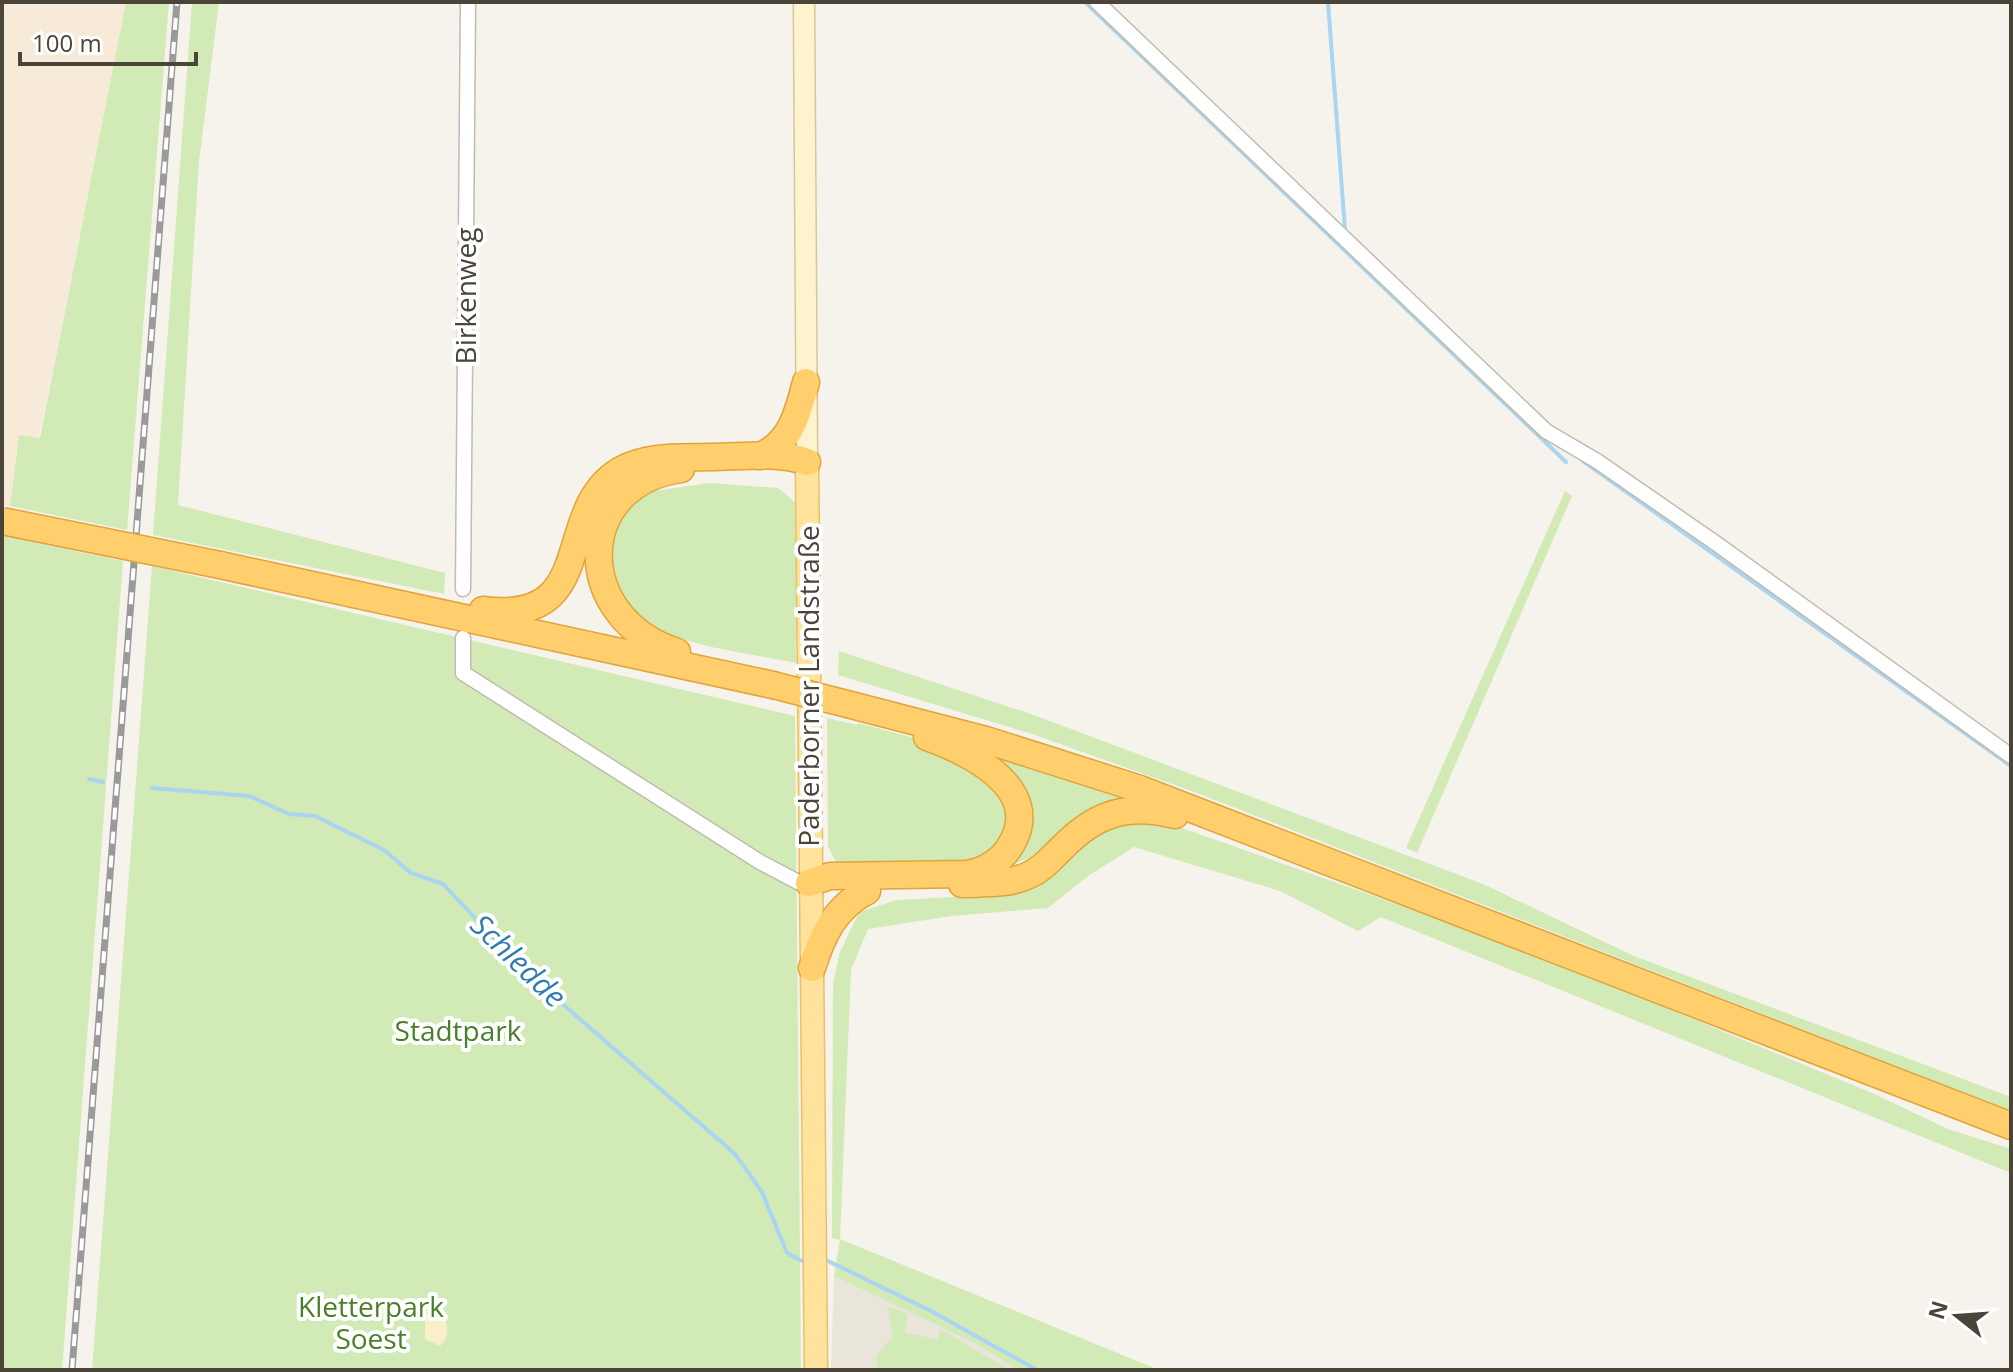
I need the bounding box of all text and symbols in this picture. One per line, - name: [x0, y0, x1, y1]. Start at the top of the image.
- scale bar: [20, 16, 196, 66]
- text: 100 m: [32, 26, 102, 59]
- street label: Birkenweg: [446, 228, 484, 364]
- street label: Paderborner Landstraße: [789, 525, 827, 847]
- water label: Schledde: [462, 904, 576, 1016]
- park label: Stadtpark: [395, 1011, 522, 1049]
- north arrow: [1917, 1276, 1997, 1356]
- park label: Kletterpark Soest: [298, 1287, 444, 1357]
- text: N: [1920, 1297, 1954, 1323]

